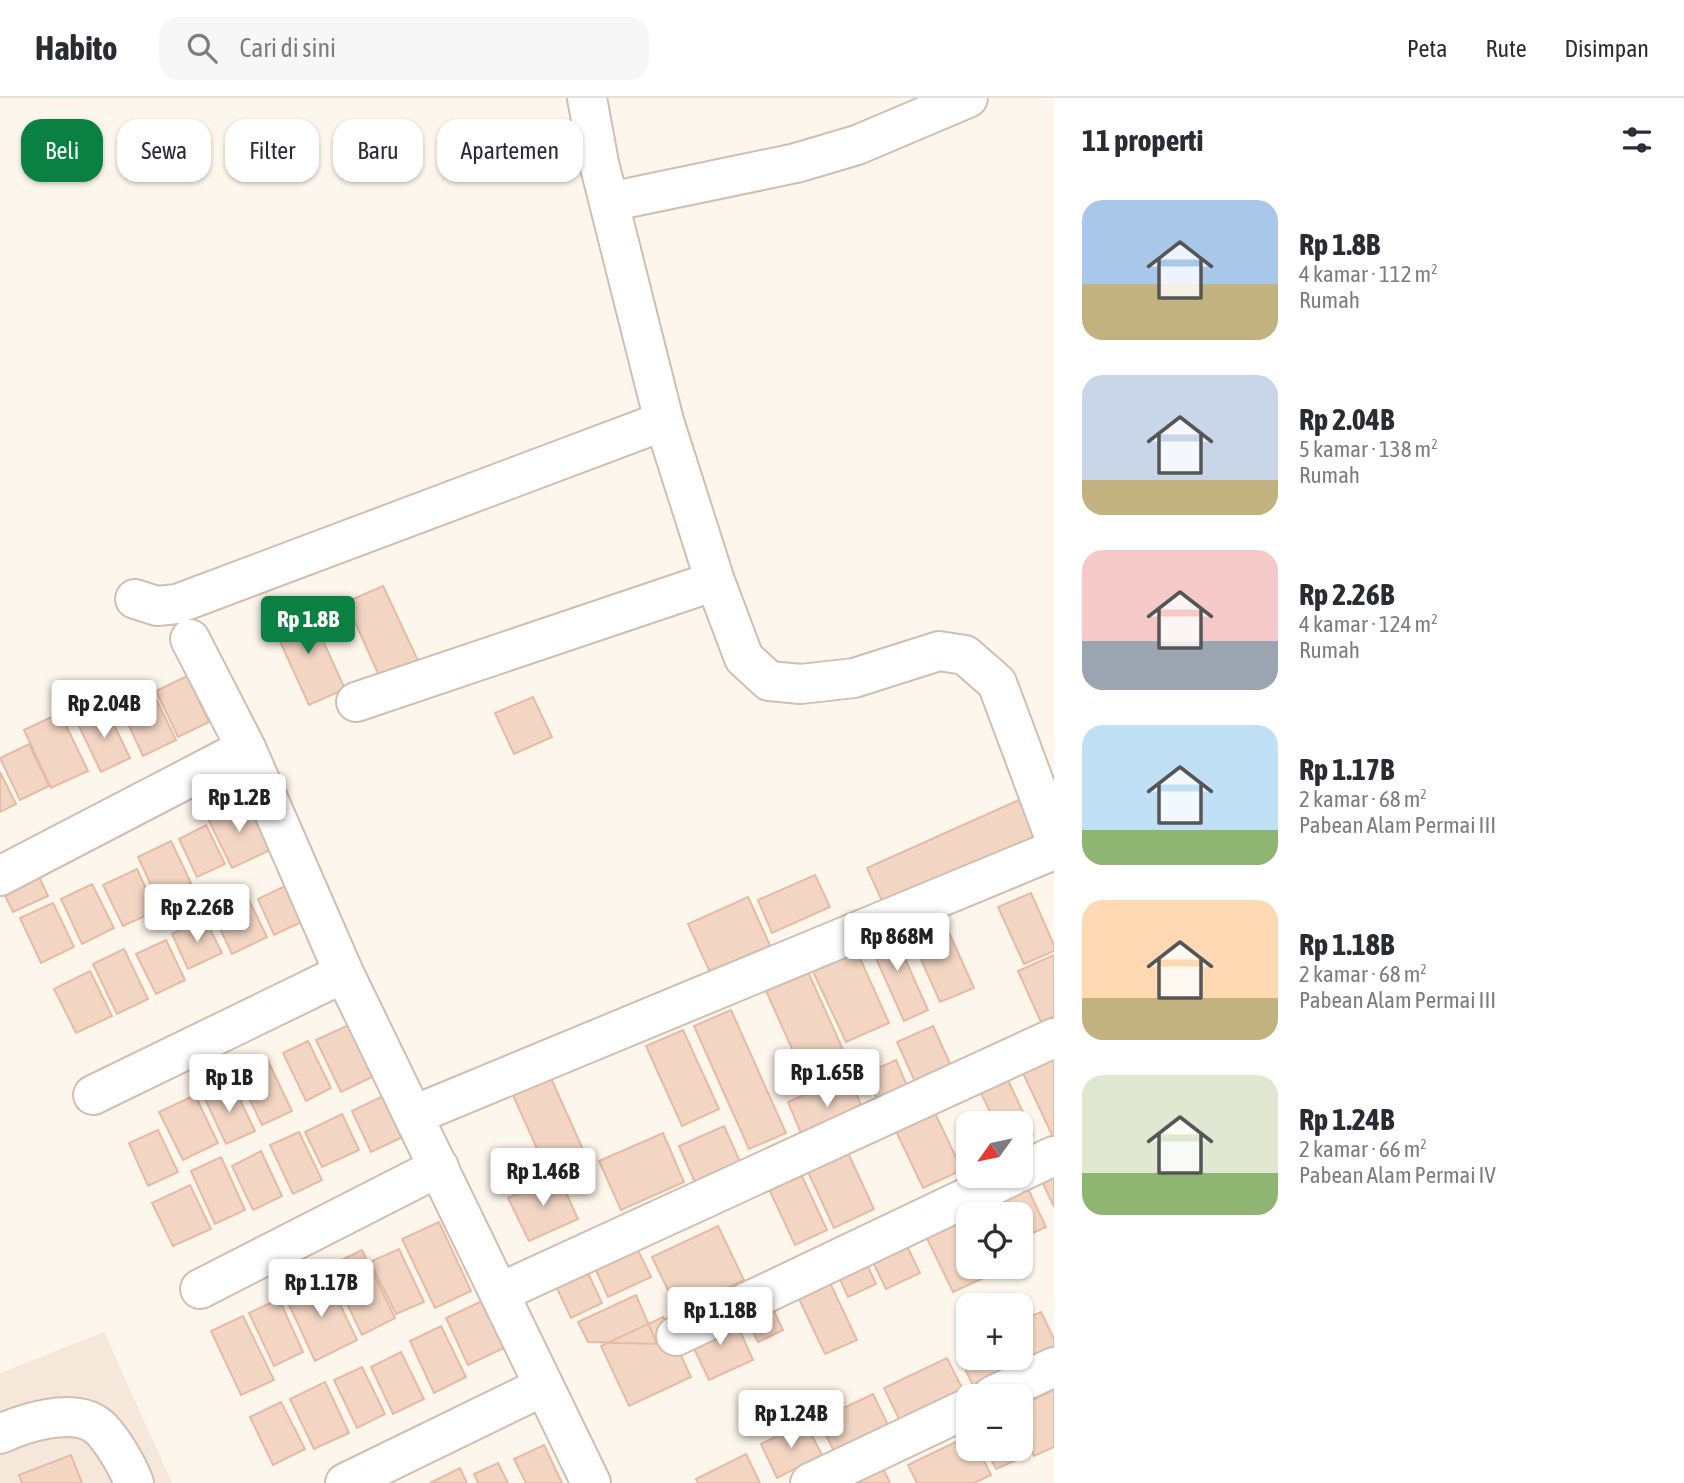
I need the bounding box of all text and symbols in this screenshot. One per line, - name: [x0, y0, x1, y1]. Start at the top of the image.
- search box: [159, 17, 649, 80]
- text: Habito: [35, 29, 117, 67]
- icon: search: [183, 29, 221, 67]
- text: Cari di sini: [239, 33, 336, 63]
- text: Peta: [1407, 35, 1447, 62]
- text: Rute: [1485, 35, 1527, 62]
- text: Disimpan: [1565, 35, 1649, 62]
- chip: Beli: [21, 119, 103, 182]
- chip: Sewa: [117, 119, 211, 182]
- chip: Filter: [225, 119, 319, 182]
- chip: Baru: [333, 119, 423, 182]
- chip: Apartemen: [437, 119, 583, 182]
- icon: filters: [1618, 121, 1656, 159]
- text: 11 properti: [1082, 123, 1203, 157]
- text: Rp 1.8B: [1299, 227, 1380, 261]
- icon: home: [1138, 228, 1222, 312]
- text: 4 kamar · 112 m²: [1299, 261, 1438, 287]
- text: Rumah: [1299, 287, 1360, 313]
- text: Rp 2.04B: [1299, 402, 1394, 436]
- icon: home: [1138, 403, 1222, 487]
- text: 5 kamar · 138 m²: [1299, 436, 1438, 462]
- text: Rumah: [1299, 462, 1360, 488]
- text: Rp 2.26B: [1299, 577, 1394, 611]
- icon: home: [1138, 578, 1222, 662]
- pin: Rp 1.8B: [243, 596, 373, 656]
- text: Rp 1.8B: [277, 606, 339, 632]
- text: 4 kamar · 124 m²: [1299, 611, 1438, 637]
- text: Rumah: [1299, 637, 1360, 663]
- pin: Rp 2.04B: [32, 680, 176, 740]
- text: Rp 2.04B: [68, 690, 140, 716]
- text: Rp 1.17B: [1299, 752, 1394, 786]
- icon: home: [1138, 753, 1222, 837]
- pin: Rp 1.2B: [174, 774, 304, 834]
- text: Rp 1.2B: [208, 784, 270, 810]
- text: 2 kamar · 68 m²: [1299, 786, 1427, 812]
- text: Pabean Alam Permai III: [1299, 812, 1496, 838]
- pin: Rp 2.26B: [125, 884, 269, 944]
- text: Rp 2.26B: [161, 894, 233, 920]
- pin: Rp 868M: [832, 914, 962, 973]
- text: Rp 868M: [860, 923, 934, 949]
- text: Rp 1.18B: [1299, 927, 1394, 961]
- icon: home: [1138, 928, 1222, 1012]
- text: 2 kamar · 68 m²: [1299, 961, 1427, 987]
- text: Pabean Alam Permai III: [1299, 987, 1496, 1013]
- pin: Rp 1.65B: [755, 1049, 899, 1109]
- pin: Rp 1B: [180, 1054, 278, 1114]
- text: Rp 1.65B: [791, 1059, 863, 1085]
- text: Rp 1B: [205, 1064, 253, 1090]
- text: Rp 1.24B: [1299, 1102, 1394, 1136]
- icon: home: [1138, 1103, 1222, 1187]
- north arrow: [956, 1111, 1032, 1188]
- map controls: [956, 1111, 1033, 1461]
- text: 2 kamar · 66 m²: [1299, 1136, 1427, 1162]
- pin: Rp 1.46B: [471, 1148, 615, 1208]
- text: Rp 1.46B: [507, 1158, 579, 1184]
- text: Pabean Alam Permai IV: [1299, 1162, 1496, 1188]
- button: locate: [956, 1202, 1033, 1279]
- pin: Rp 1.17B: [249, 1260, 393, 1319]
- text: Rp 1.17B: [285, 1269, 357, 1295]
- pin: Rp 1.18B: [648, 1288, 792, 1347]
- button: +: [956, 1293, 1033, 1370]
- text: Rp 1.18B: [684, 1297, 756, 1323]
- button: −: [956, 1384, 1033, 1461]
- pin: Rp 1.24B: [719, 1390, 863, 1450]
- text: Rp 1.24B: [755, 1400, 827, 1426]

